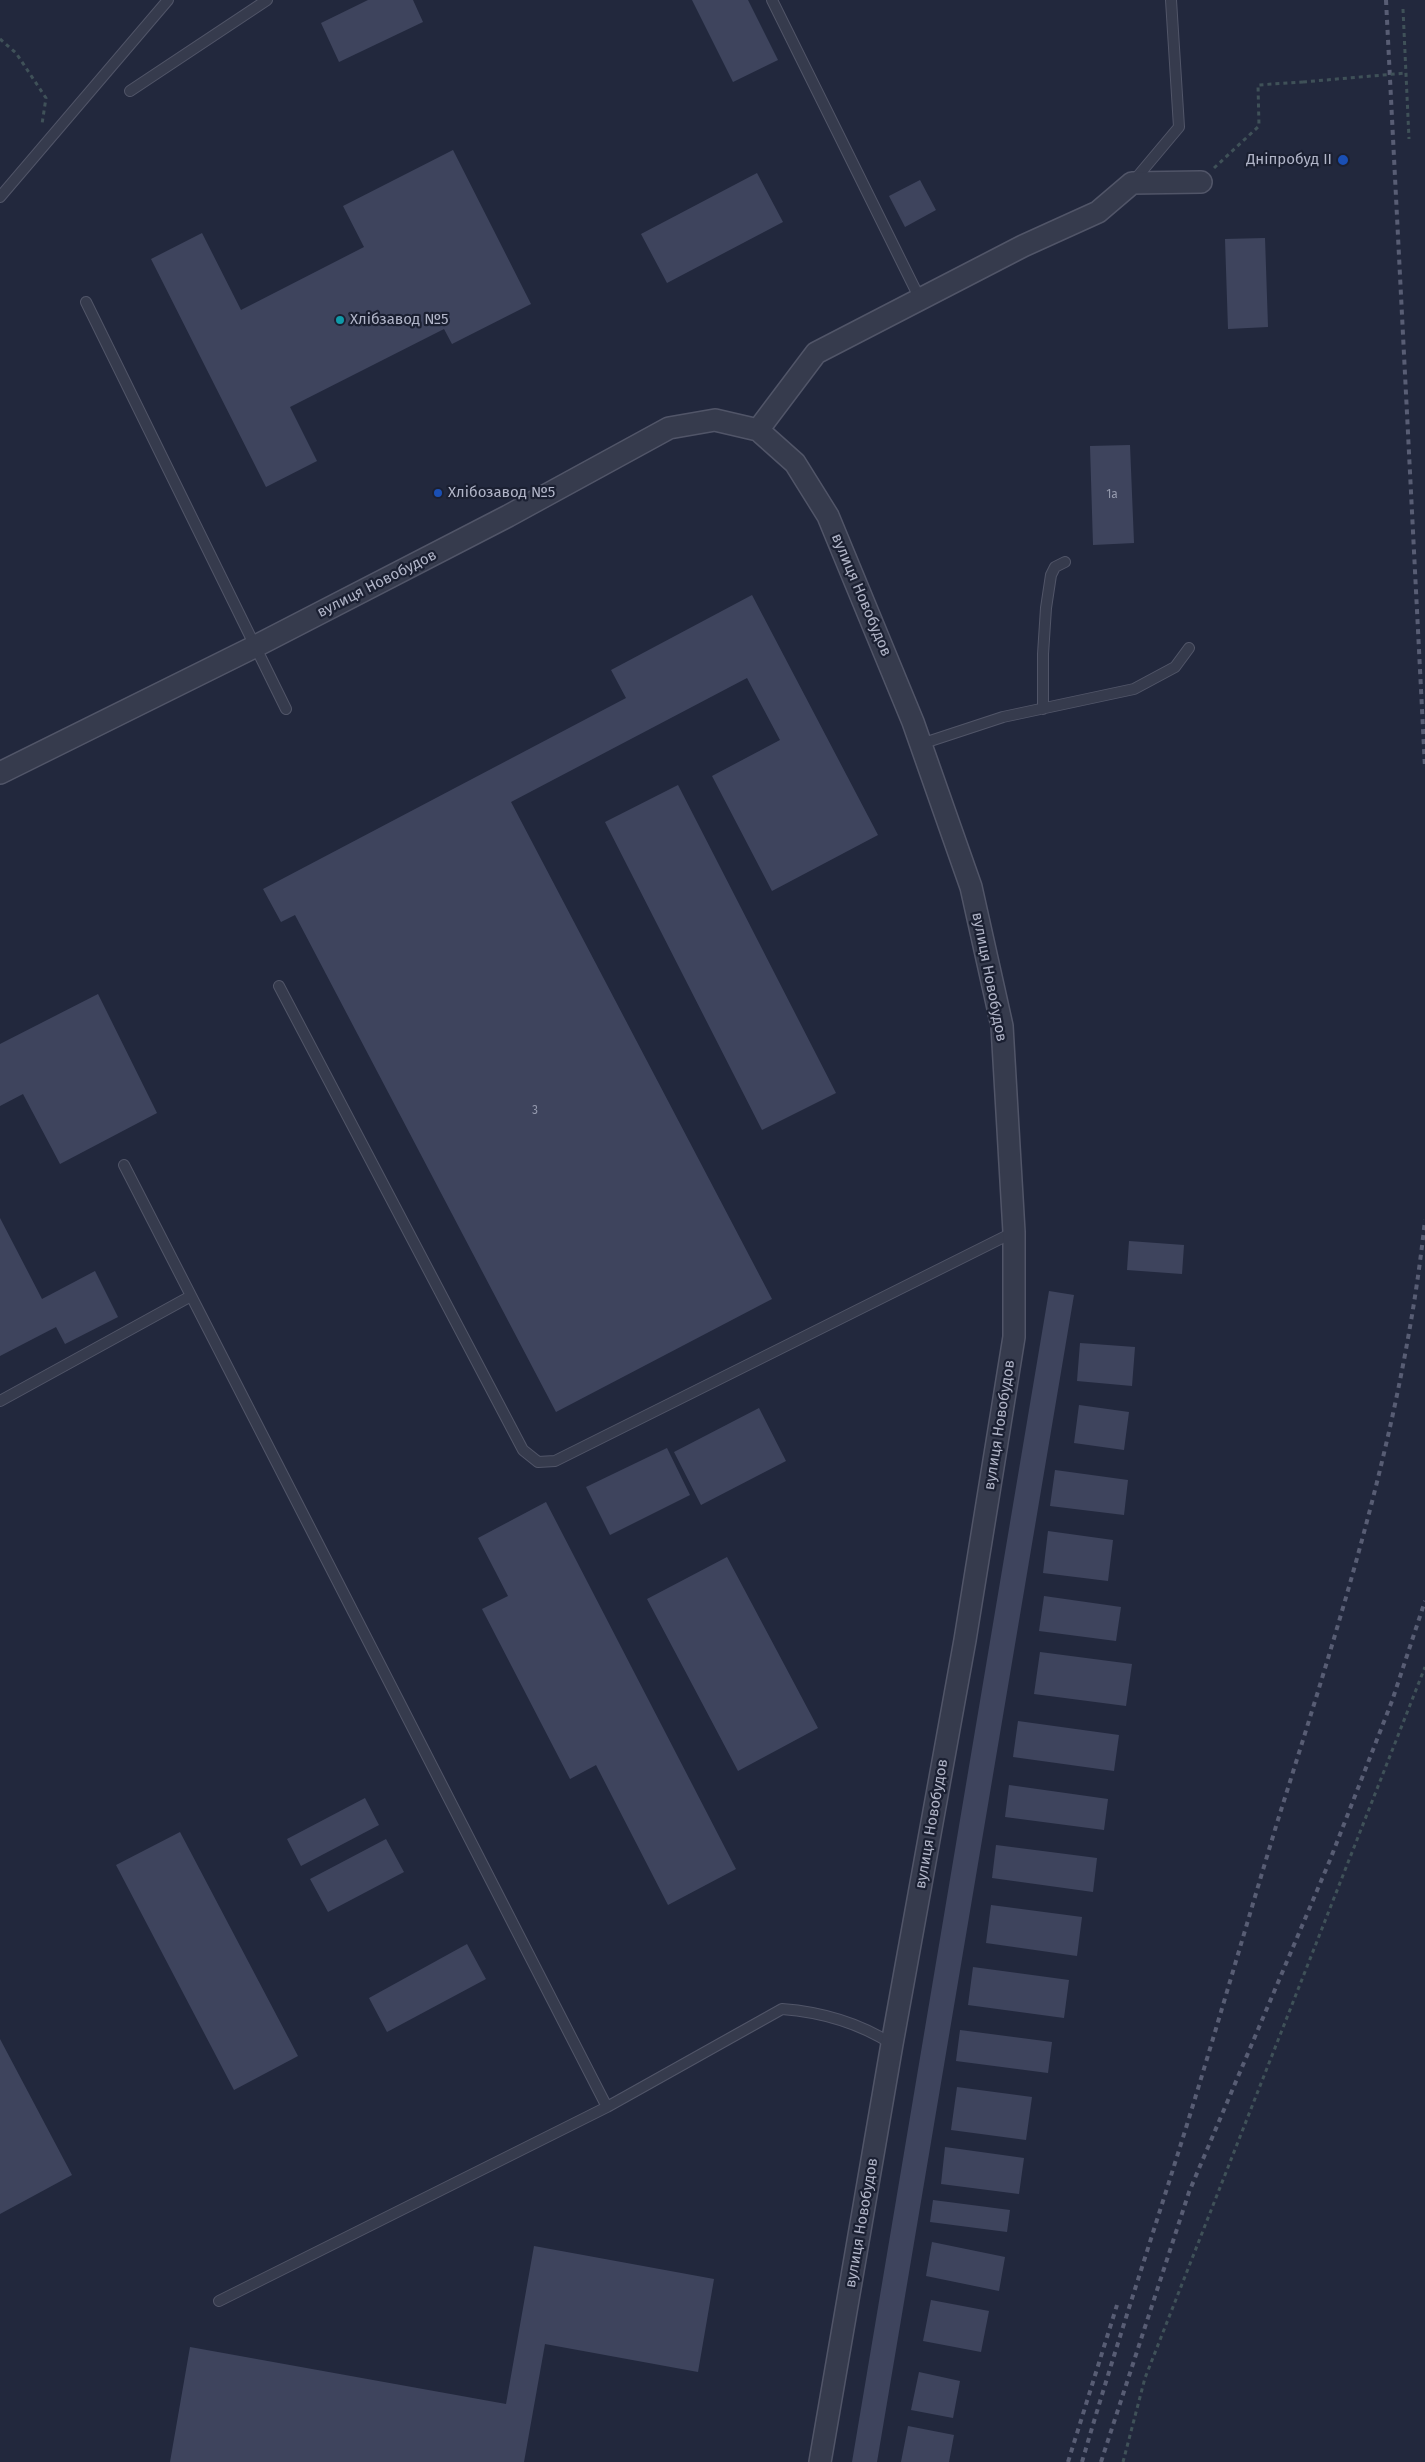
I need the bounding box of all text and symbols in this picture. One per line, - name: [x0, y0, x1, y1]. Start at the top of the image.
- place label: Дніпробуд ІІ: [1246, 151, 1332, 169]
- marker: Дніпробуд ІІ: [1336, 153, 1350, 167]
- place label: Хлібзавод №5: [350, 311, 448, 329]
- marker: Хлібзавод №5: [334, 314, 346, 326]
- place label: Хлібозавод №5: [448, 484, 555, 502]
- marker: Хлібозавод №5: [432, 487, 444, 499]
- house number: 1а: [1106, 488, 1118, 502]
- street label: вулиця Новобудов: [827, 531, 895, 659]
- street label: вулиця Новобудов: [314, 546, 440, 622]
- street label: вулиця Новобудов: [968, 911, 1010, 1043]
- house number: 3: [532, 1104, 538, 1118]
- street label: вулиця Новобудов: [981, 1359, 1019, 1491]
- street label: вулиця Новобудов: [912, 1758, 952, 1890]
- street label: вулиця Новобудов: [842, 2157, 882, 2289]

